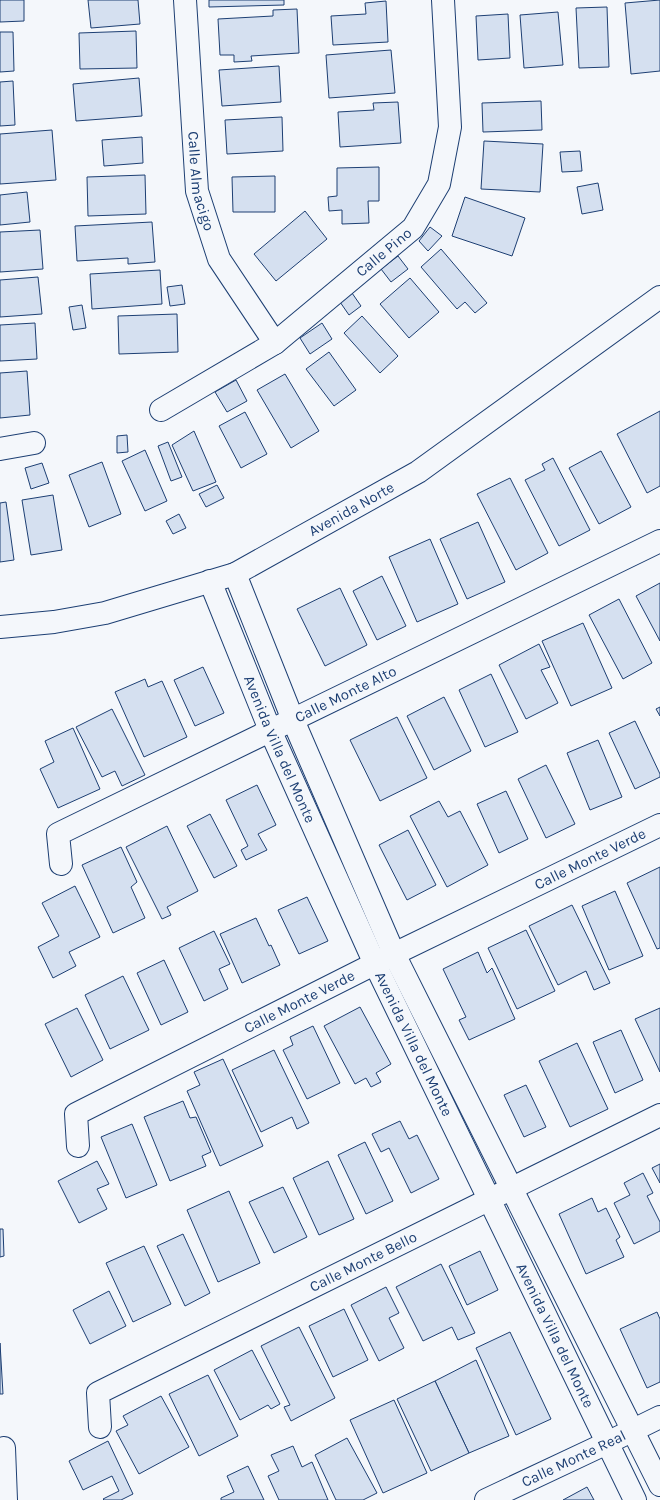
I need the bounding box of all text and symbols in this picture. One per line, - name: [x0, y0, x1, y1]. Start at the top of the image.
- street label: Calle Almacigo: [184, 131, 218, 233]
- street label: Calle Pino: [352, 224, 415, 281]
- street label: Avenida Norte: [305, 478, 397, 540]
- street label: Calle Monte Alto: [292, 662, 399, 726]
- street label: Avenida Villa del Monte: [240, 673, 319, 826]
- street label: Calle Monte Verde: [531, 824, 649, 894]
- street label: Calle Monte Verde: [241, 966, 358, 1037]
- street label: Avenida Villa del Monte: [371, 969, 457, 1119]
- street label: Calle Monte Bello: [307, 1228, 420, 1296]
- street label: Avenida Villa del Monte: [512, 1260, 598, 1411]
- street label: Calle Monte Real: [519, 1426, 629, 1491]

